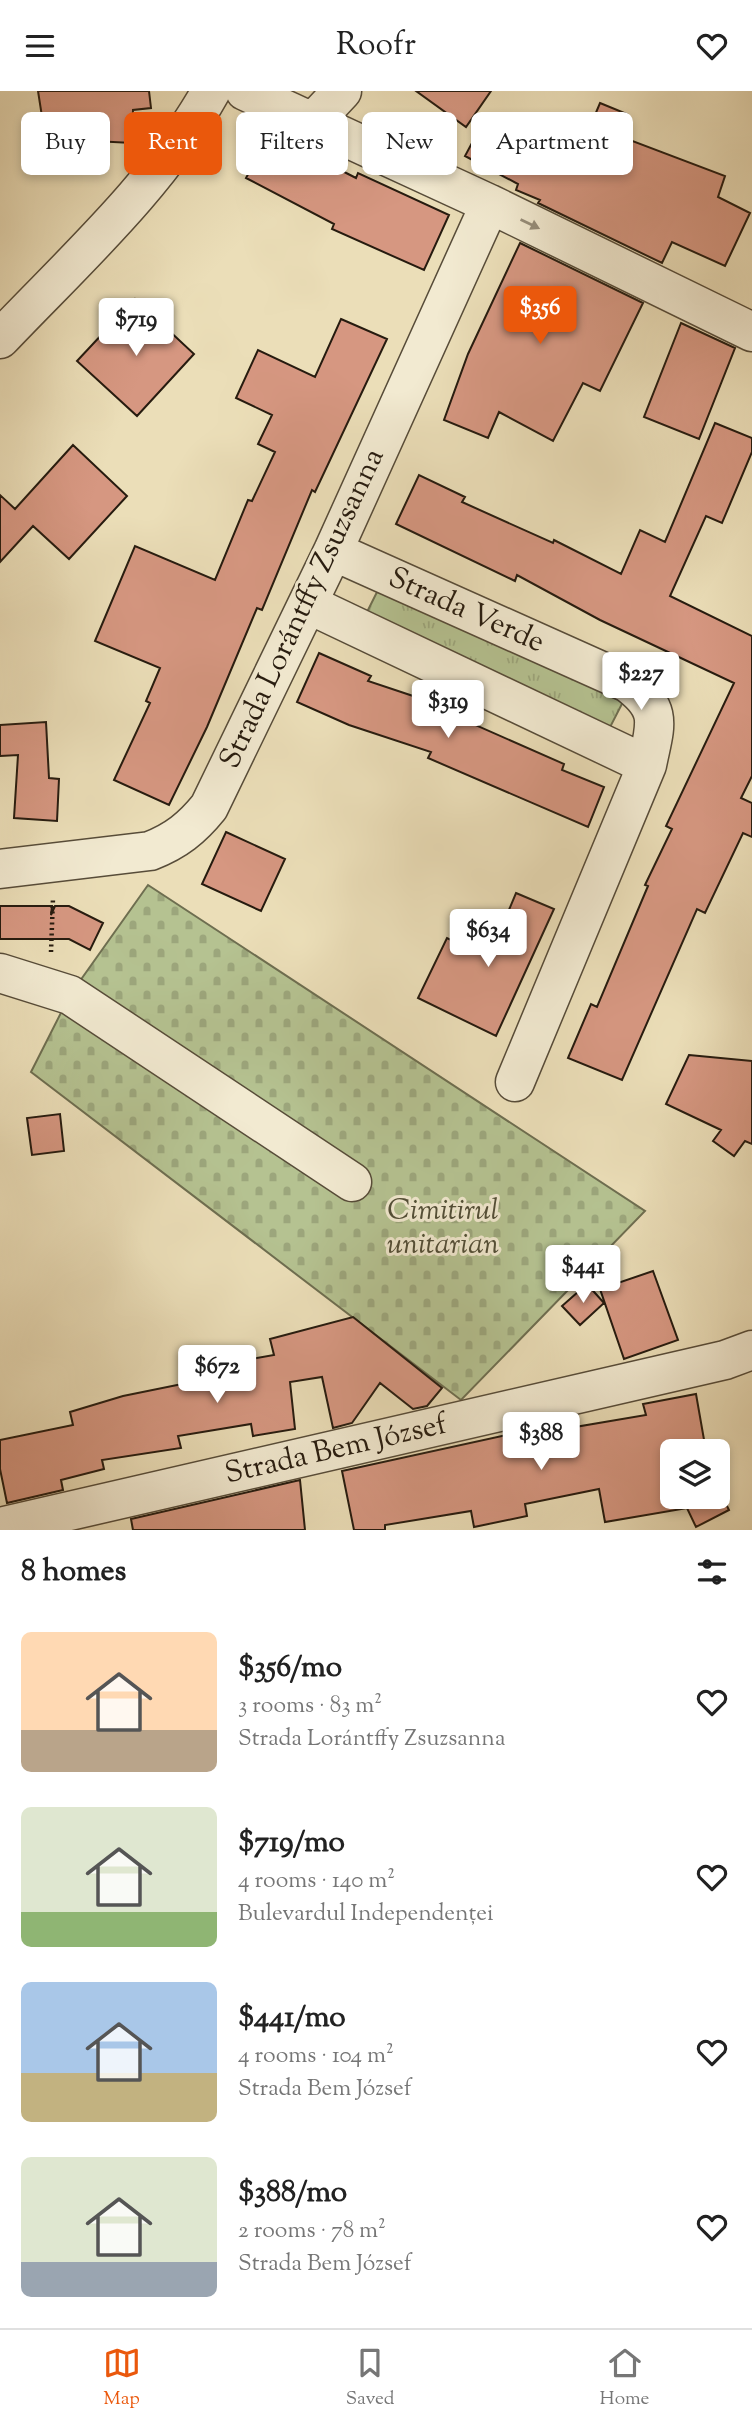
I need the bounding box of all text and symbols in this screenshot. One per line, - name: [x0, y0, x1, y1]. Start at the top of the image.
- text: Roofr: [336, 23, 416, 69]
- icon: menu: [21, 27, 59, 65]
- icon: heart: [693, 27, 731, 65]
- chip: Buy: [21, 112, 110, 175]
- chip: Rent: [124, 112, 222, 175]
- chip: Filters: [236, 112, 348, 175]
- chip: New: [362, 112, 457, 175]
- chip: Apartment: [471, 112, 633, 175]
- one-way arrow: [520, 218, 540, 229]
- pin: $356: [499, 287, 581, 346]
- text: $356: [520, 292, 560, 325]
- pin: $719: [95, 299, 177, 358]
- text: $719: [115, 304, 157, 337]
- street label: Strada Lorántffy Zsuzsanna: [210, 442, 396, 776]
- street label: Strada Verde: [381, 557, 551, 665]
- pin: $227: [600, 653, 682, 712]
- text: $227: [618, 658, 664, 691]
- pin: $319: [407, 681, 489, 740]
- text: $319: [428, 686, 468, 719]
- pin: $634: [447, 909, 529, 969]
- text: $634: [466, 915, 510, 948]
- park label: Cimitirul unitarian: [387, 1190, 499, 1267]
- pin: $441: [542, 1245, 624, 1305]
- text: $441: [561, 1251, 605, 1284]
- pin: $672: [176, 1345, 258, 1405]
- text: $672: [194, 1351, 240, 1384]
- street label: Strada Bem József: [221, 1403, 453, 1496]
- pin: $388: [500, 1413, 582, 1472]
- text: $388: [519, 1418, 563, 1451]
- map controls: [660, 1439, 730, 1509]
- button: layers: [660, 1439, 730, 1509]
- text: 8 homes: [21, 1551, 126, 1594]
- icon: filters: [693, 1553, 731, 1591]
- text: $356/mo: [238, 1647, 342, 1690]
- icon: home: [77, 1660, 161, 1744]
- icon: heart: [693, 1683, 731, 1721]
- text: 3 rooms · 83 m²: [238, 1690, 382, 1723]
- text: Strada Lorántffy Zsuzsanna: [238, 1723, 506, 1756]
- text: $719/mo: [238, 1822, 345, 1865]
- icon: home: [77, 1835, 161, 1919]
- icon: heart: [693, 1858, 731, 1896]
- text: 4 rooms · 140 m²: [238, 1865, 395, 1898]
- text: Bulevardul Independenței: [238, 1898, 494, 1931]
- text: $441/mo: [238, 1997, 346, 2040]
- icon: home: [77, 2010, 161, 2094]
- icon: heart: [693, 2033, 731, 2071]
- text: 4 rooms · 104 m²: [238, 2040, 394, 2073]
- text: Strada Bem József: [238, 2073, 412, 2106]
- text: $388/mo: [238, 2172, 347, 2215]
- icon: home: [77, 2185, 161, 2269]
- icon: heart: [693, 2208, 731, 2246]
- text: 2 rooms · 78 m²: [238, 2215, 386, 2248]
- text: Strada Bem József: [238, 2248, 412, 2281]
- tab: Map: [103, 2344, 141, 2413]
- tab: Saved: [346, 2344, 394, 2413]
- tab: Home: [600, 2344, 649, 2413]

